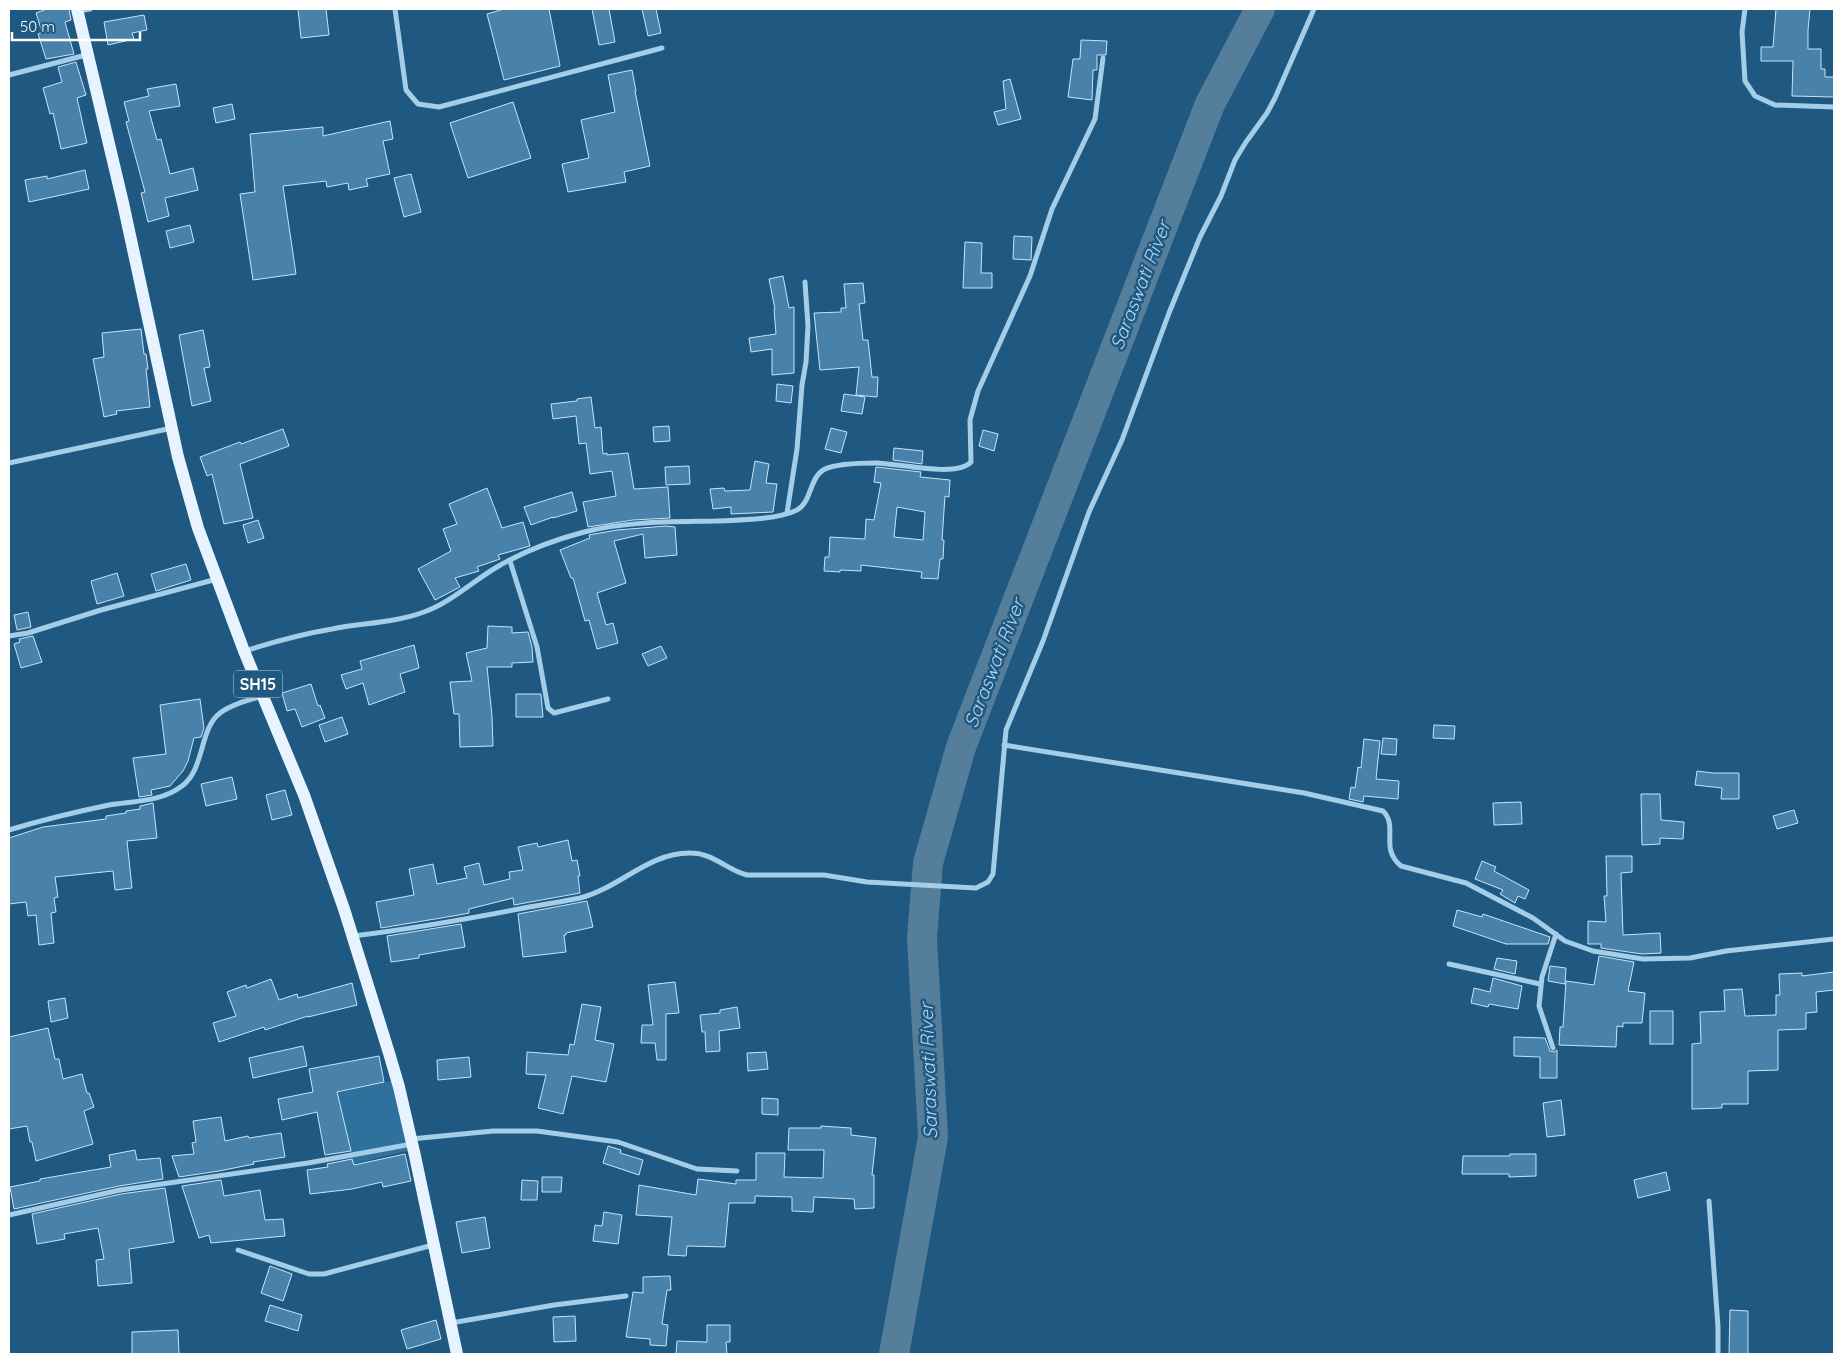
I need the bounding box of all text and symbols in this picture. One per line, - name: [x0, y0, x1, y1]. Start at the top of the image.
- scale bar: [12, 10, 140, 42]
- text: 50 m: [20, 17, 55, 36]
- water label: Saraswati River: [1104, 215, 1177, 353]
- water label: Saraswati River: [958, 593, 1031, 731]
- road number: SH15: [234, 671, 282, 698]
- water label: Saraswati River: [914, 1000, 942, 1139]

